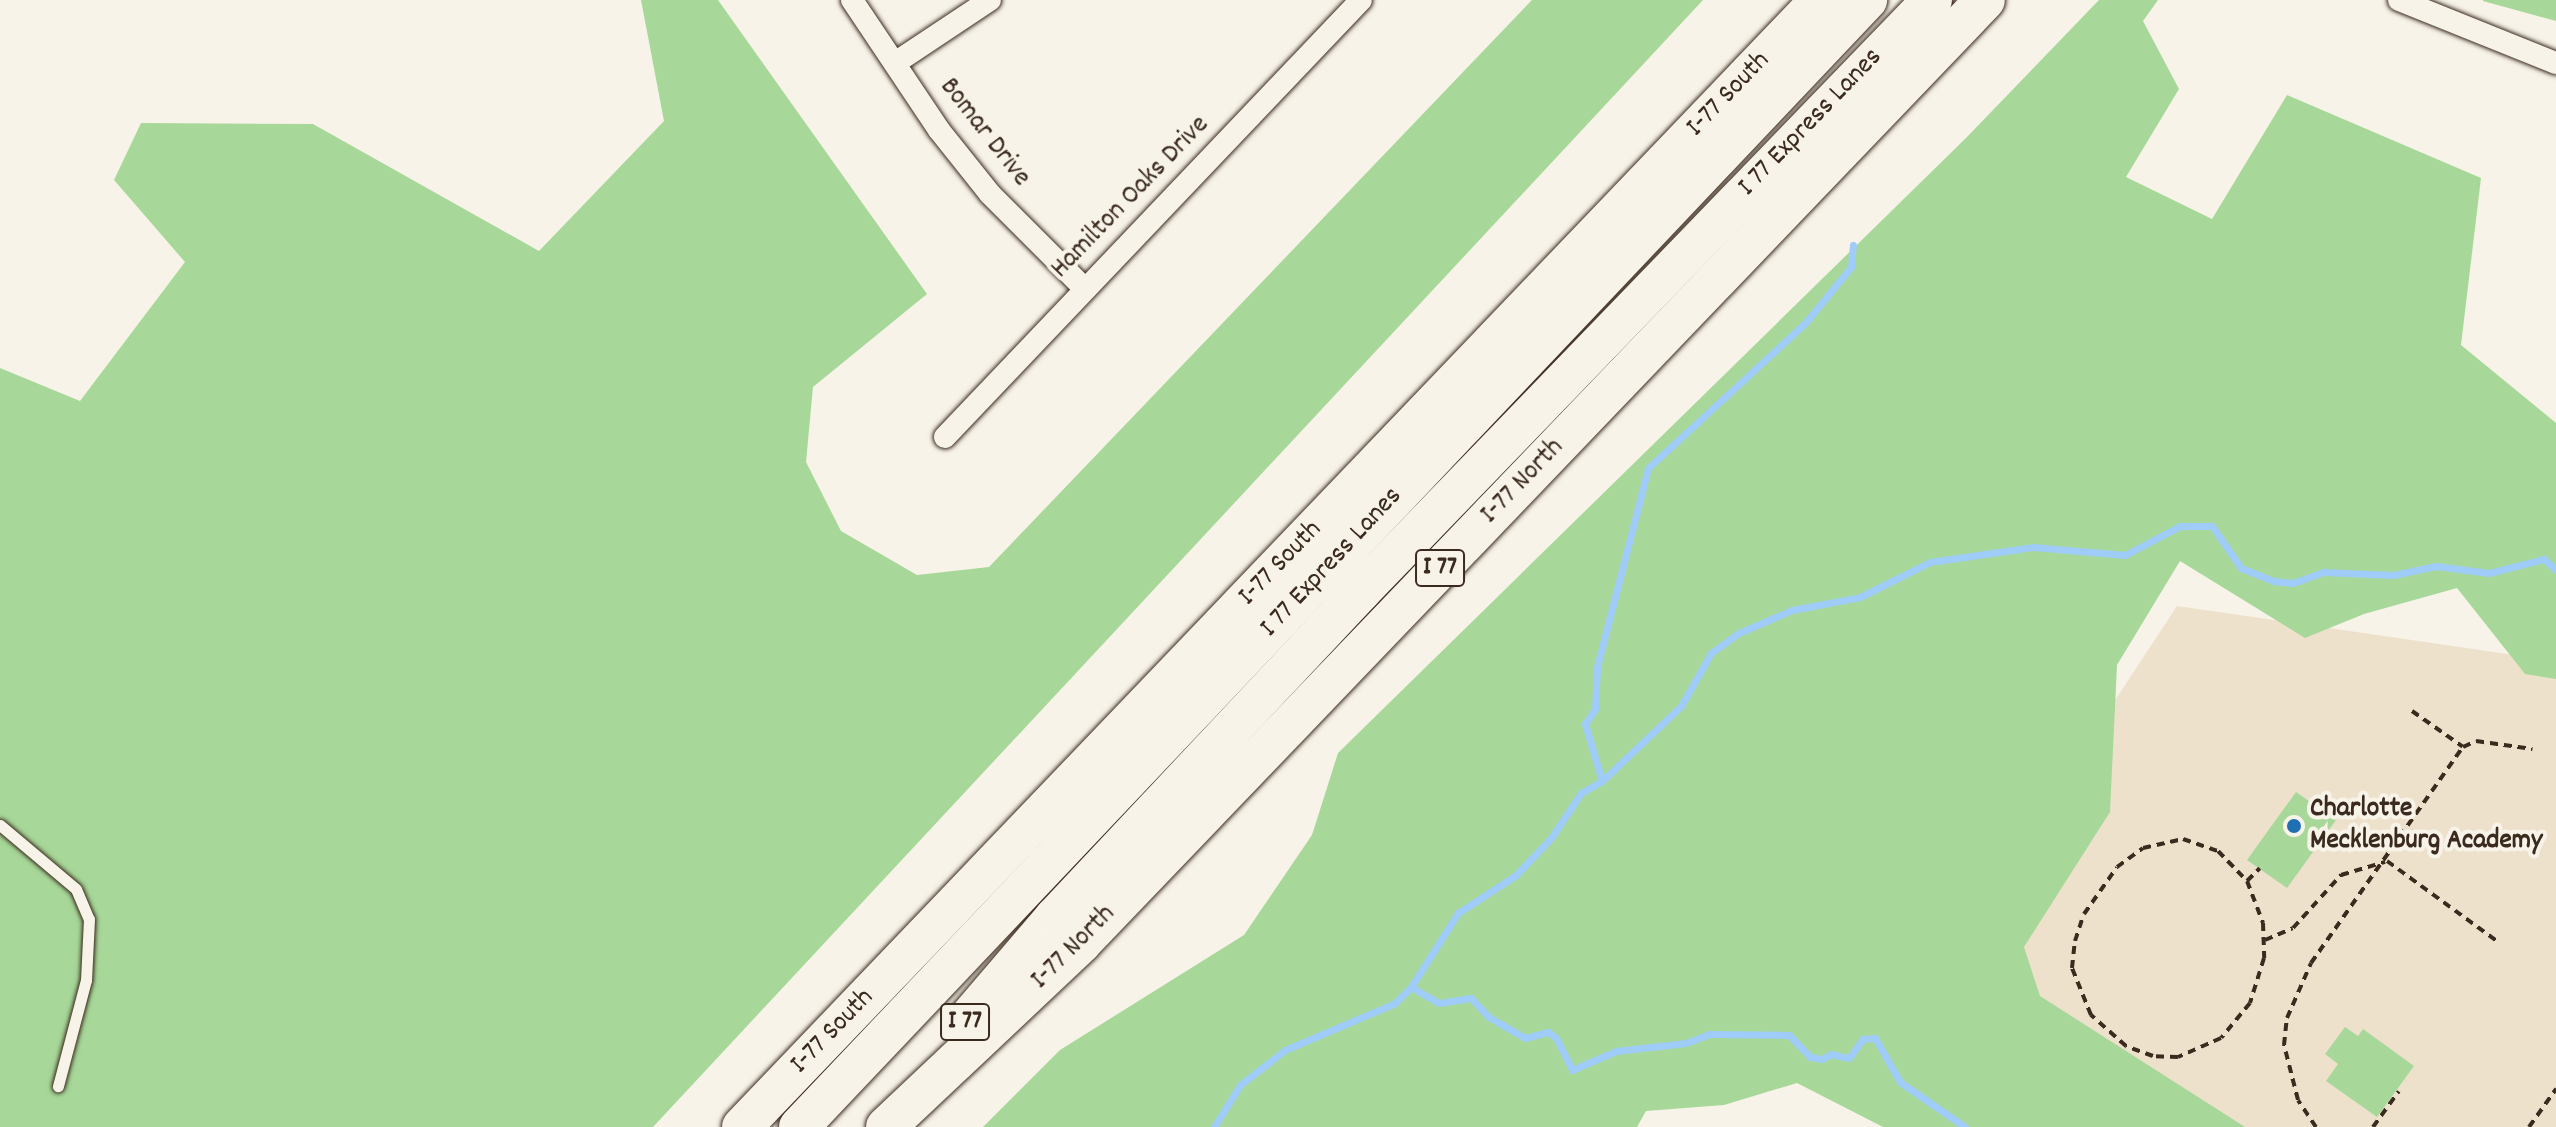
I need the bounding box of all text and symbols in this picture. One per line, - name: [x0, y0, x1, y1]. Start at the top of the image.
- street label: I 77 Express Lanes: [1732, 42, 1890, 204]
- street label: I-77 South: [1680, 45, 1778, 145]
- street label: Bomar Drive: [931, 72, 1037, 194]
- street label: Hamilton Oaks Drive: [1045, 110, 1217, 286]
- street label: I-77 North: [1474, 432, 1572, 532]
- street label: I 77 Express Lanes: [1254, 481, 1410, 645]
- street label: I-77 South: [1232, 514, 1330, 614]
- road number: I 77: [1414, 546, 1466, 590]
- place label: Charlotte Mecklenburg Academy: [2310, 793, 2542, 859]
- marker: Charlotte Mecklenburg Academy: [2285, 817, 2303, 835]
- street label: I-77 North: [1025, 899, 1123, 997]
- street label: I-77 South: [784, 982, 882, 1082]
- road number: I 77: [939, 1000, 991, 1044]

